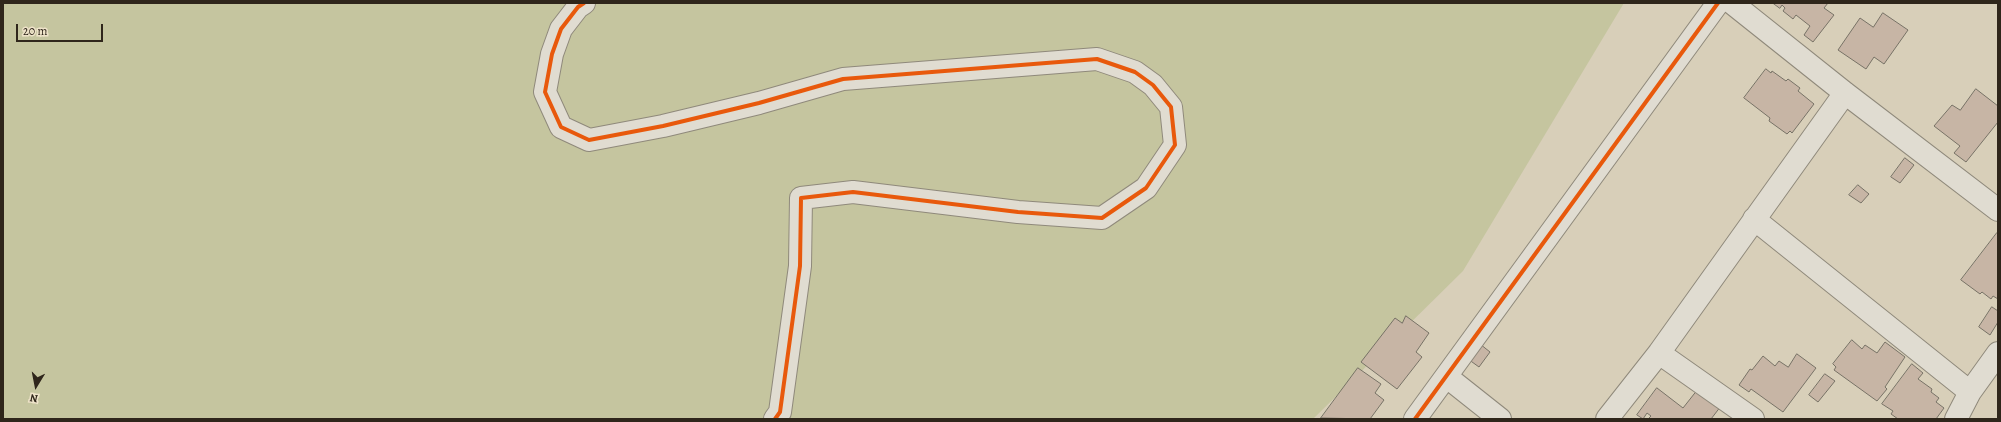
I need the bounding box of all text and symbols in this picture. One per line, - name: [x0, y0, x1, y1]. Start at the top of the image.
- scale bar: [18, 16, 105, 42]
- text: 20 m: [23, 23, 47, 39]
- north arrow: [16, 366, 56, 406]
- text: N: [29, 390, 39, 406]

